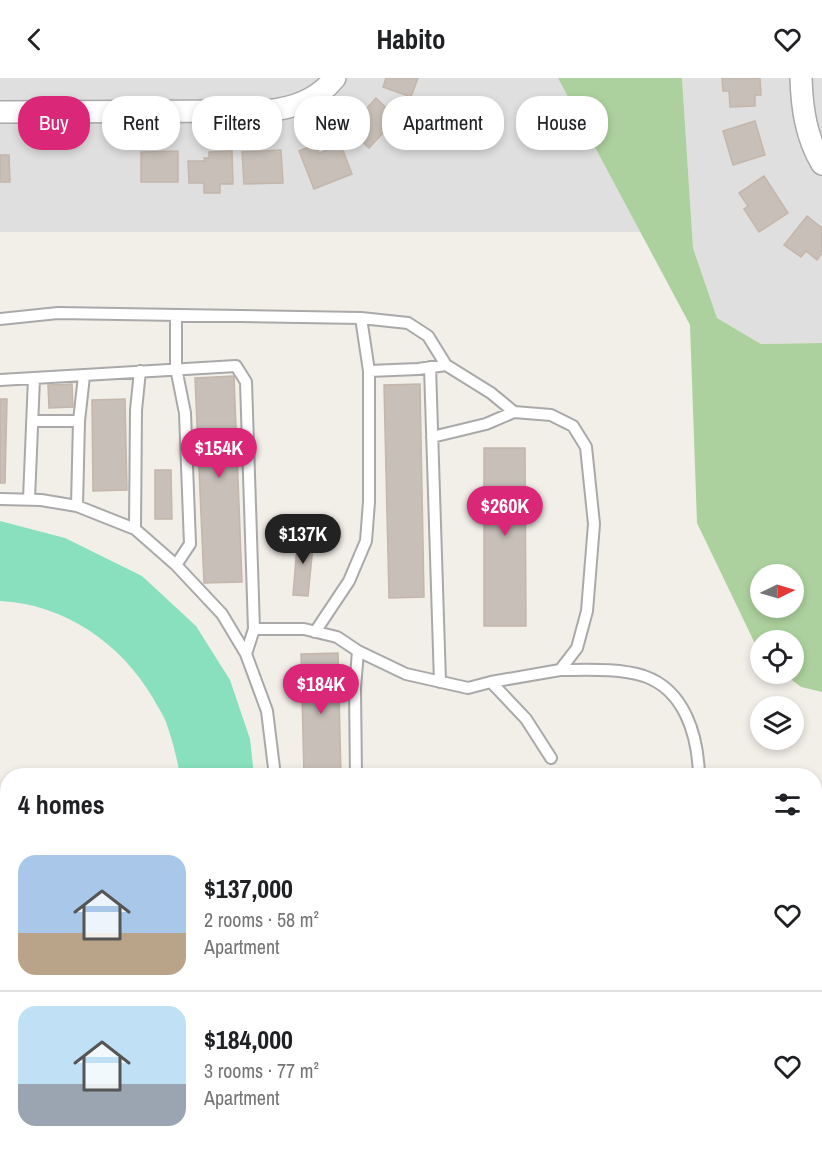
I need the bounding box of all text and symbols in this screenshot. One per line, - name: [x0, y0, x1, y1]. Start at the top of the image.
- text: Habito: [377, 21, 445, 57]
- icon: back: [18, 23, 51, 56]
- icon: heart: [771, 23, 804, 56]
- chip: Buy: [18, 96, 90, 150]
- chip: Rent: [102, 96, 180, 150]
- chip: Filters: [192, 96, 282, 150]
- chip: New: [294, 96, 370, 150]
- chip: Apartment: [382, 96, 504, 150]
- chip: House: [516, 96, 608, 150]
- pin: $154K: [177, 428, 261, 479]
- text: $154K: [195, 434, 243, 461]
- pin: $260K: [463, 486, 547, 537]
- text: $260K: [481, 492, 529, 519]
- pin: $137K: [261, 514, 345, 565]
- text: $137K: [279, 520, 327, 547]
- north arrow: [750, 564, 804, 618]
- map controls: [750, 564, 804, 750]
- button: locate: [750, 630, 804, 684]
- pin: $184K: [279, 664, 363, 715]
- text: $184K: [297, 670, 345, 697]
- button: layers: [750, 696, 804, 750]
- text: 4 homes: [18, 787, 105, 822]
- icon: filters: [771, 788, 804, 821]
- text: $137,000: [204, 871, 293, 906]
- icon: home: [66, 879, 138, 951]
- icon: heart: [771, 899, 804, 932]
- text: 2 rooms · 58 m²: [204, 906, 319, 933]
- text: Apartment: [204, 933, 280, 960]
- text: $184,000: [204, 1022, 293, 1057]
- icon: home: [66, 1030, 138, 1102]
- icon: heart: [771, 1050, 804, 1083]
- text: 3 rooms · 77 m²: [204, 1057, 319, 1084]
- text: Apartment: [204, 1084, 280, 1111]

